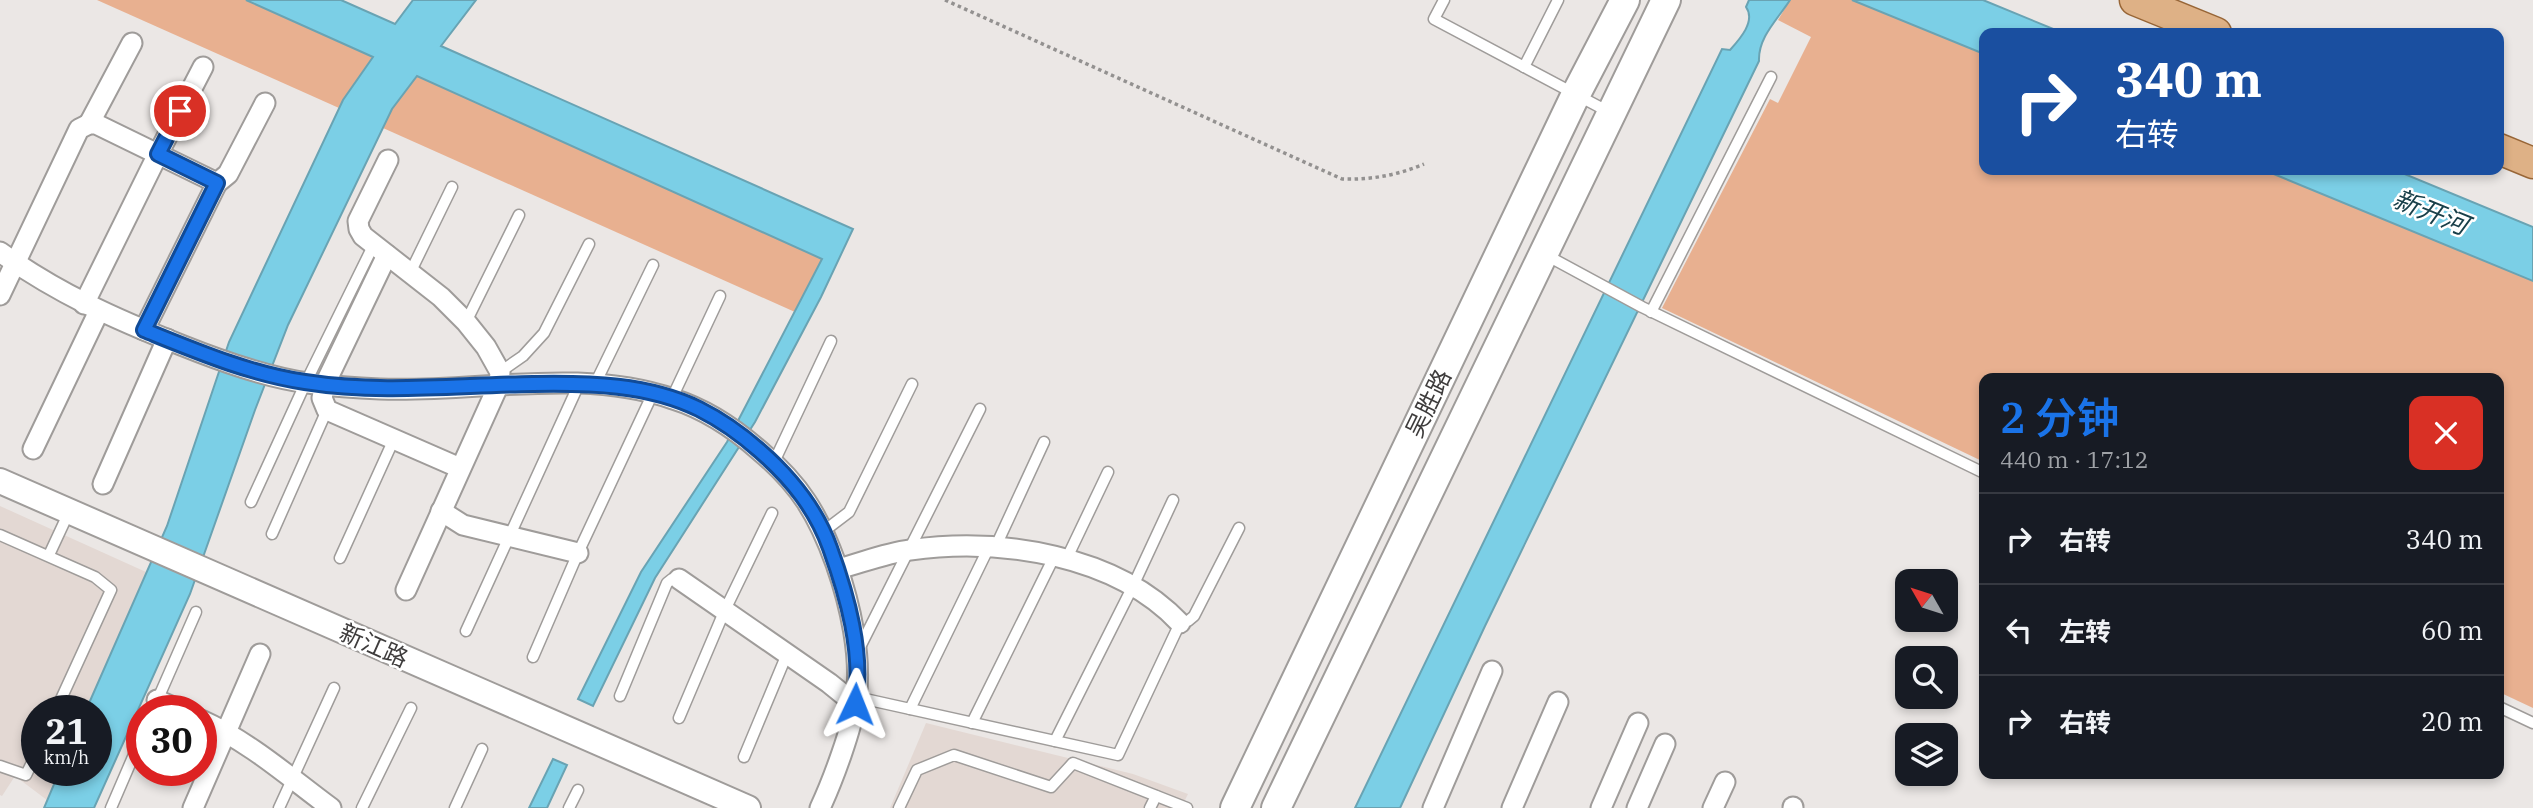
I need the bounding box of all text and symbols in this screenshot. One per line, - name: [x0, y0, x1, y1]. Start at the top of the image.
- text: 340 m: [2115, 47, 2262, 110]
- icon: right: [2000, 56, 2091, 147]
- pin: [150, 81, 210, 141]
- icon: arrive: [161, 92, 199, 130]
- text: 右转: [2115, 113, 2179, 155]
- water label: 新开河: [2388, 181, 2478, 243]
- street label: 吴胜路: [1398, 364, 1458, 442]
- text: 2 分钟: [2000, 390, 2119, 445]
- button: close: [2409, 396, 2483, 470]
- text: 440 m · 17:12: [2000, 444, 2149, 474]
- icon: right: [2000, 520, 2038, 558]
- text: 340 m: [2405, 522, 2483, 556]
- text: 右转: [2059, 523, 2111, 557]
- north arrow: [1895, 569, 1958, 632]
- map controls: [1895, 569, 1958, 786]
- icon: left: [2000, 611, 2038, 649]
- text: 60 m: [2421, 613, 2483, 647]
- text: 左转: [2059, 614, 2111, 648]
- street label: 新江路: [335, 616, 413, 674]
- button: search: [1895, 646, 1958, 709]
- position arrow: [818, 667, 892, 741]
- speed limit sign: 30: [126, 695, 217, 786]
- icon: right: [2000, 702, 2038, 740]
- text: 20 m: [2421, 704, 2483, 738]
- text: 右转: [2059, 705, 2111, 739]
- text: 21: [45, 708, 88, 754]
- button: layers: [1895, 723, 1958, 786]
- text: km/h: [44, 746, 89, 769]

